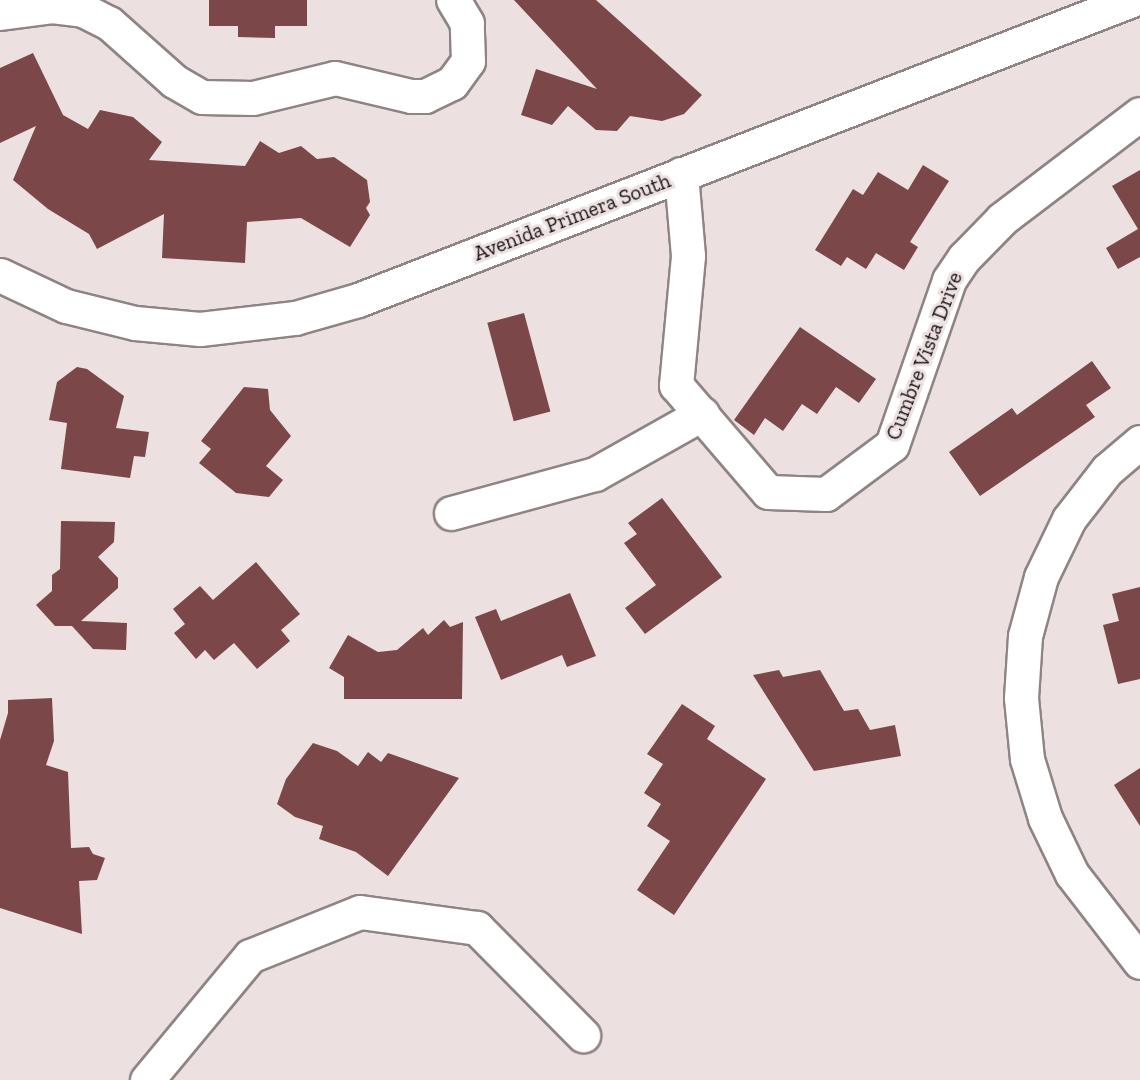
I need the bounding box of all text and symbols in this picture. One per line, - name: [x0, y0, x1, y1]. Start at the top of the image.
- street label: Avenida Primera South: [470, 168, 674, 266]
- street label: Cumbre Vista Drive: [880, 268, 968, 444]

